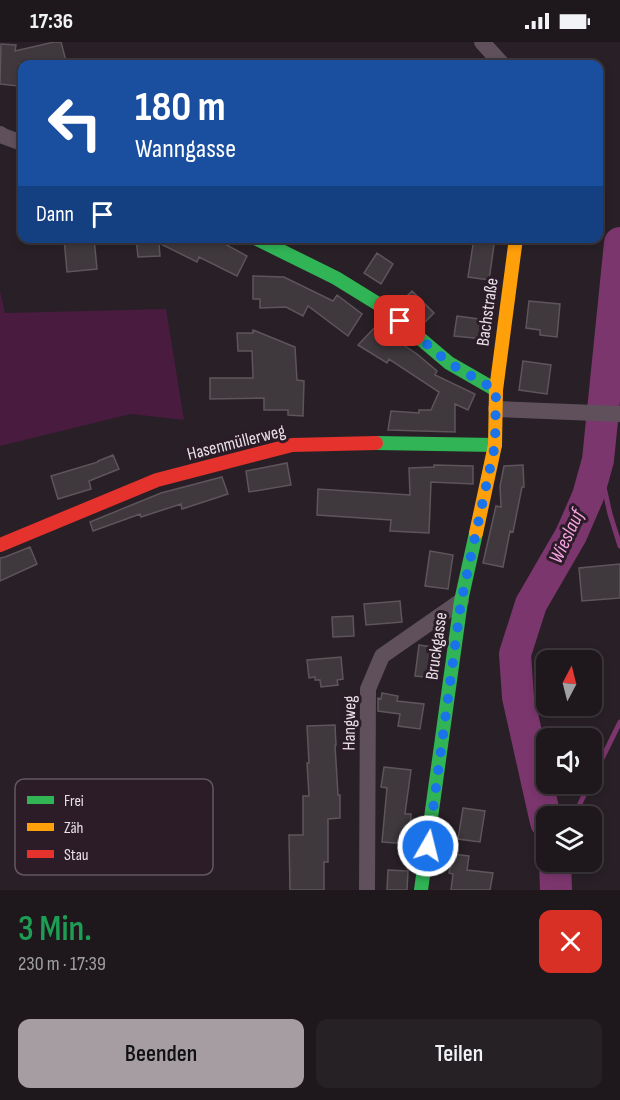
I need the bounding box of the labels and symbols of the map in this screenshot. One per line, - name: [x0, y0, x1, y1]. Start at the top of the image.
- street label: Bachstraße: [472, 277, 503, 347]
- pin: [374, 295, 425, 346]
- street label: Hasenmüllerweg: [185, 420, 287, 465]
- water label: Wieslauf: [544, 504, 591, 567]
- street label: Bruckgasse: [421, 611, 452, 681]
- north arrow: [536, 650, 602, 716]
- street label: Hangweg: [339, 695, 360, 751]
- legend: [15, 779, 213, 875]
- text: Frei: [64, 792, 84, 811]
- position arrow: [396, 814, 460, 878]
- text: Zäh: [64, 819, 83, 838]
- text: Stau: [64, 846, 89, 865]

